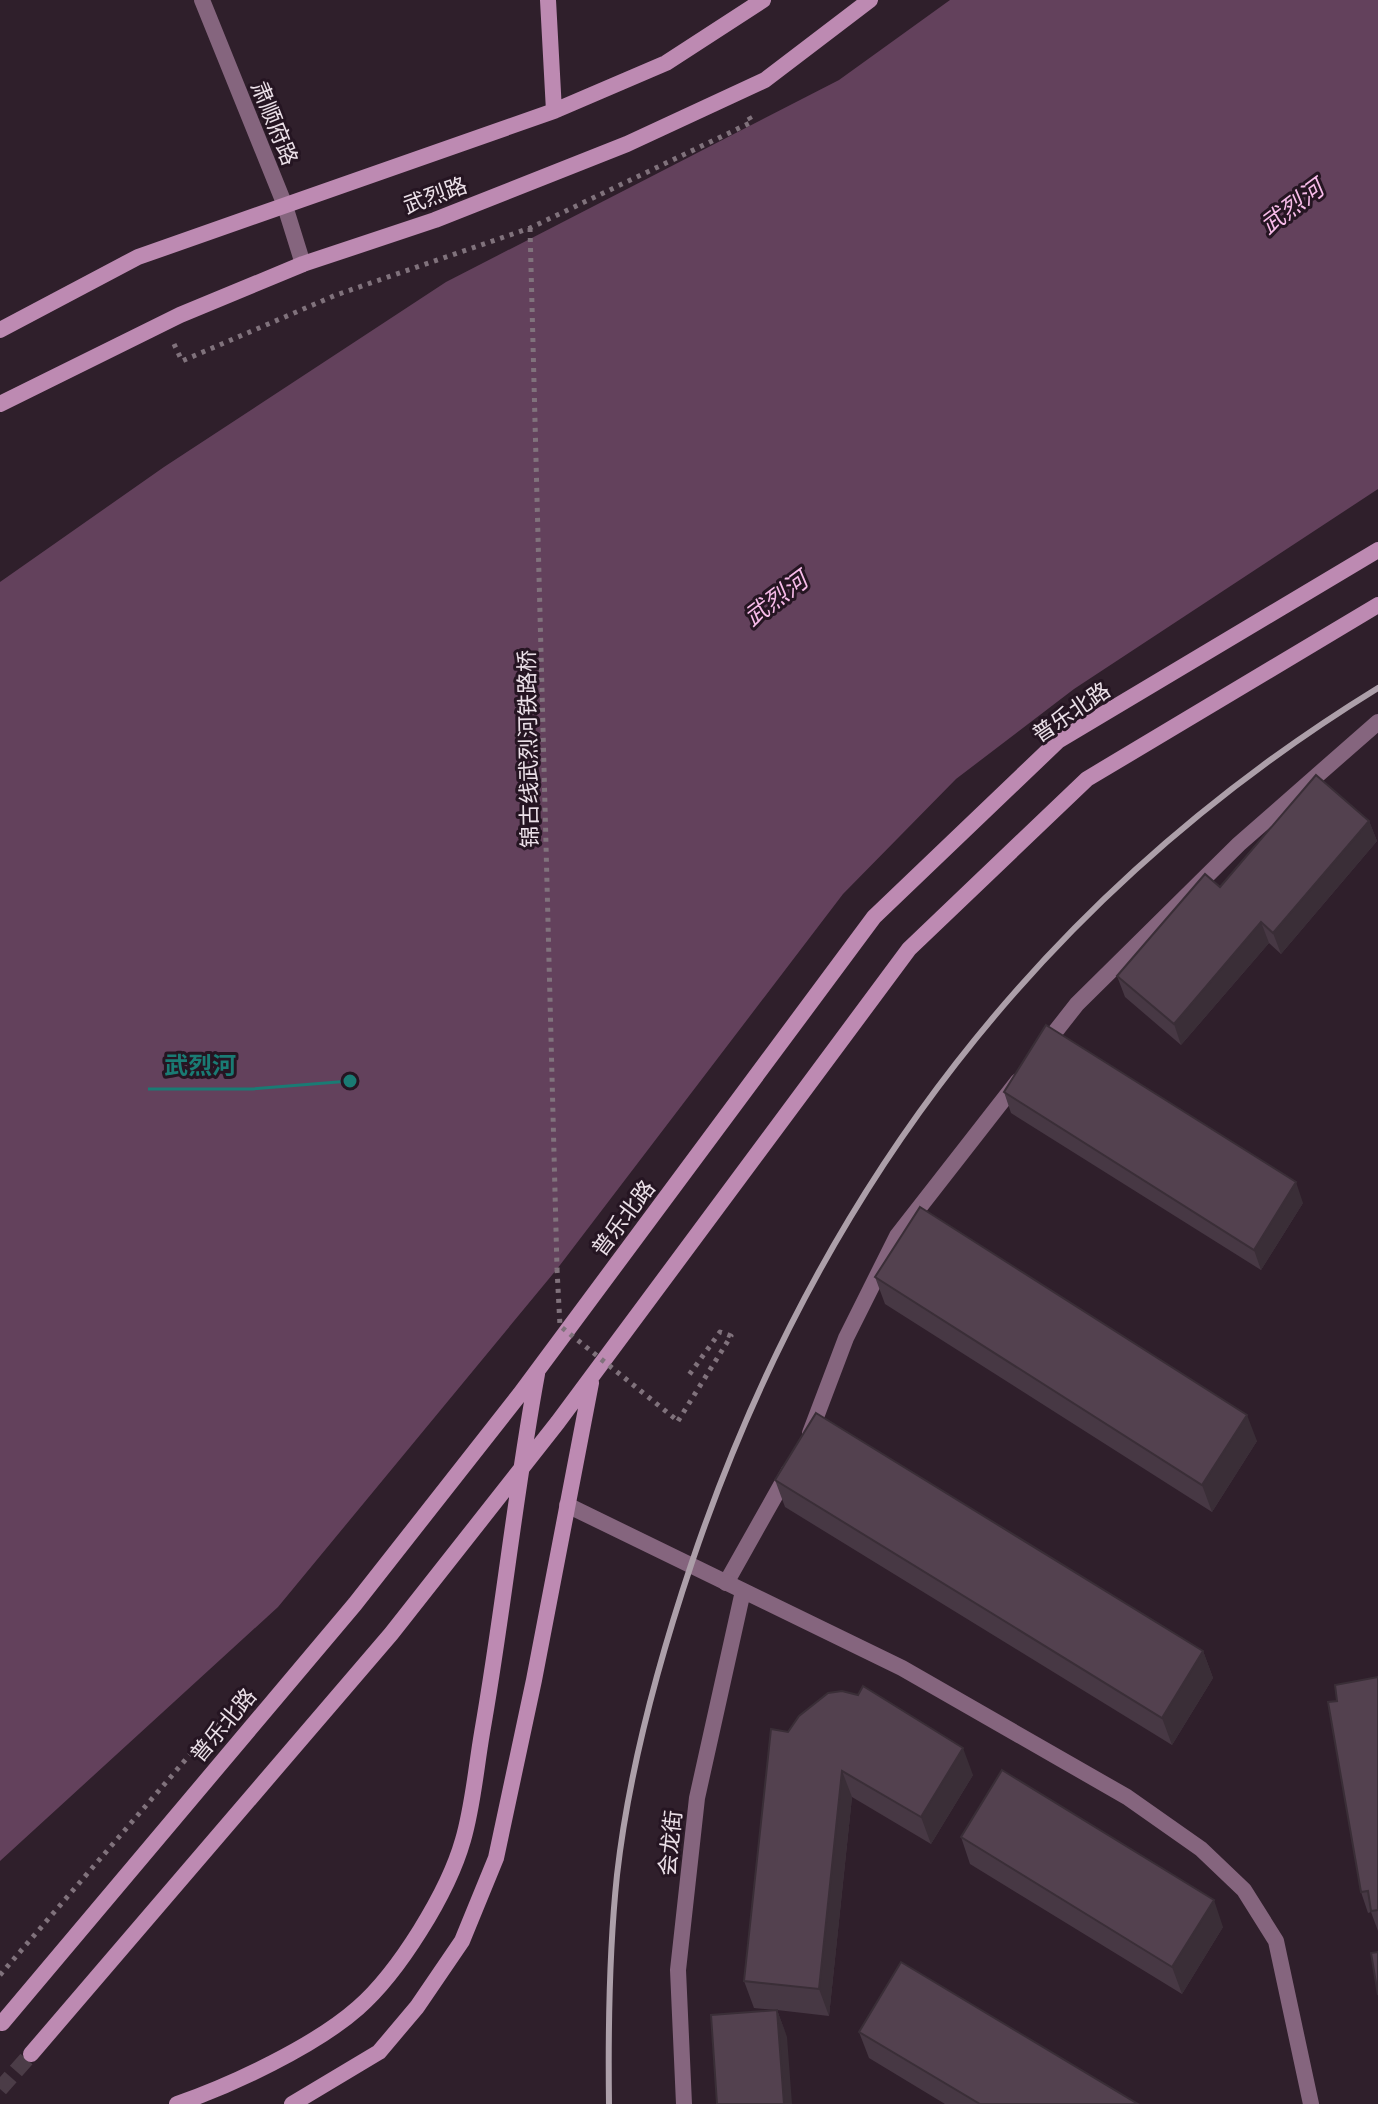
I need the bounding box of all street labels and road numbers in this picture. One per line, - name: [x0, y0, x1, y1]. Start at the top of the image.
- street label: 肃顺府路: [246, 77, 304, 169]
- street label: 武烈路: [399, 171, 471, 219]
- street label: 锦古线武烈河铁路桥: [512, 650, 544, 848]
- street label: 普乐北路: [1027, 676, 1115, 748]
- street label: 普乐北路: [585, 1174, 661, 1262]
- street label: 普乐北路: [184, 1682, 262, 1768]
- street label: 会龙街: [653, 1809, 687, 1877]

